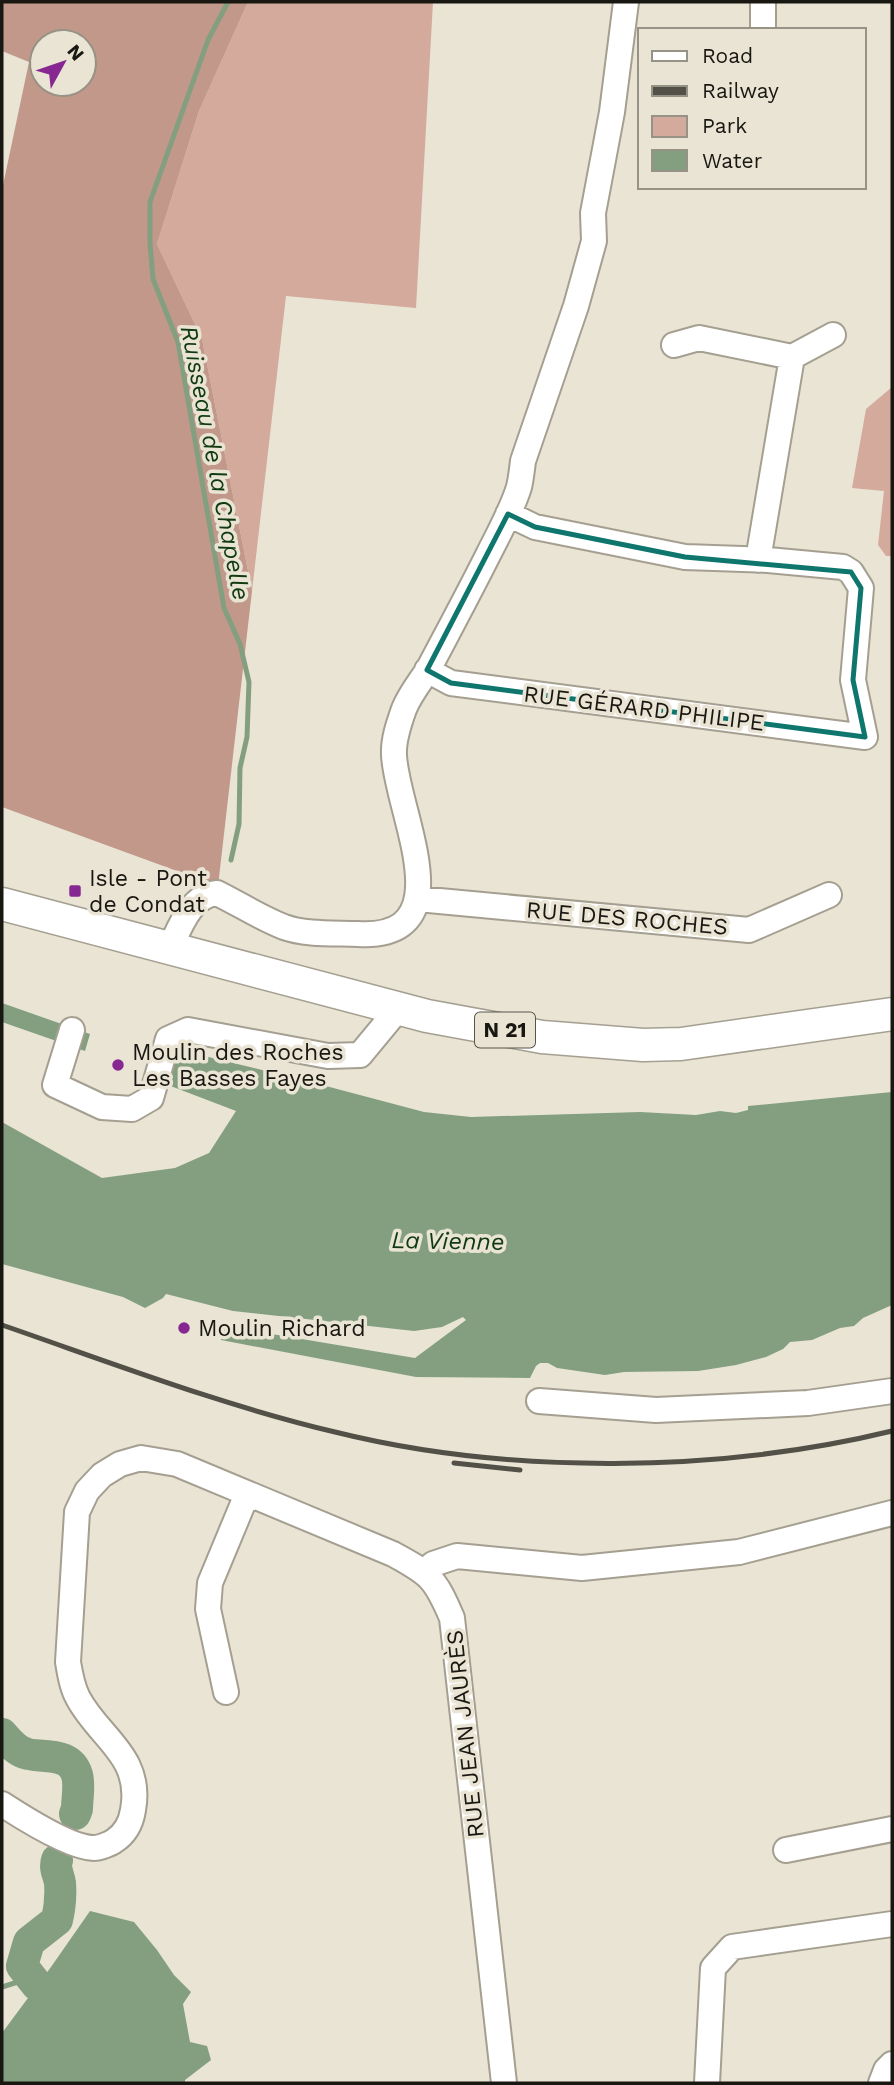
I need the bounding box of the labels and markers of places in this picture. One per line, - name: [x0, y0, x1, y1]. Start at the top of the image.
- place label: Isle - Pont de Condat: [89, 865, 207, 918]
- marker: Isle - Pont de Condat: [67, 883, 83, 899]
- place label: Moulin des Roches Les Basses Fayes: [132, 1039, 344, 1092]
- marker: Moulin des Roches Les Basses Fayes: [110, 1057, 126, 1073]
- place label: Moulin Richard: [198, 1315, 366, 1342]
- marker: Moulin Richard: [176, 1320, 192, 1336]

